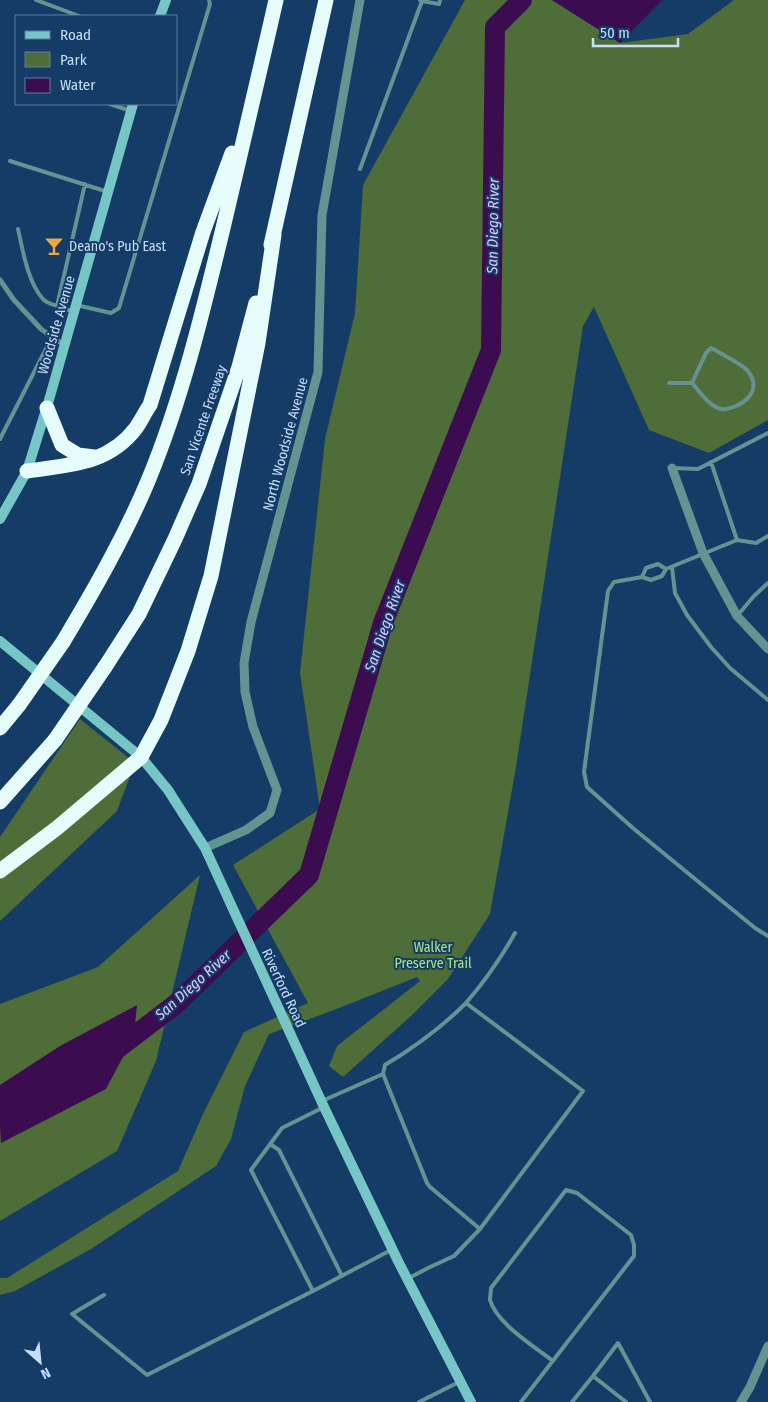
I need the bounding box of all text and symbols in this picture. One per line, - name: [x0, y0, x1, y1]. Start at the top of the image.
- legend: [15, 15, 178, 105]
- scale bar: [593, 15, 678, 47]
- text: 50 m: [600, 24, 630, 42]
- text: Road: [60, 26, 91, 44]
- text: Park: [60, 51, 87, 69]
- text: Water: [60, 76, 96, 94]
- water label: San Diego River: [483, 177, 503, 275]
- bar icon: Deano's Pub East: [43, 235, 65, 257]
- place label: Deano's Pub East: [69, 238, 167, 255]
- street label: Woodside Avenue: [34, 274, 79, 376]
- street label: San Vicente Freeway: [177, 362, 231, 478]
- street label: North Woodside Avenue: [259, 375, 312, 513]
- water label: San Diego River: [361, 577, 409, 675]
- park label: Walker Preserve Trail: [394, 939, 472, 972]
- water label: San Diego River: [151, 946, 235, 1024]
- street label: Riverford Road: [258, 946, 309, 1030]
- north arrow: [15, 1337, 65, 1387]
- text: N: [38, 1364, 53, 1383]

